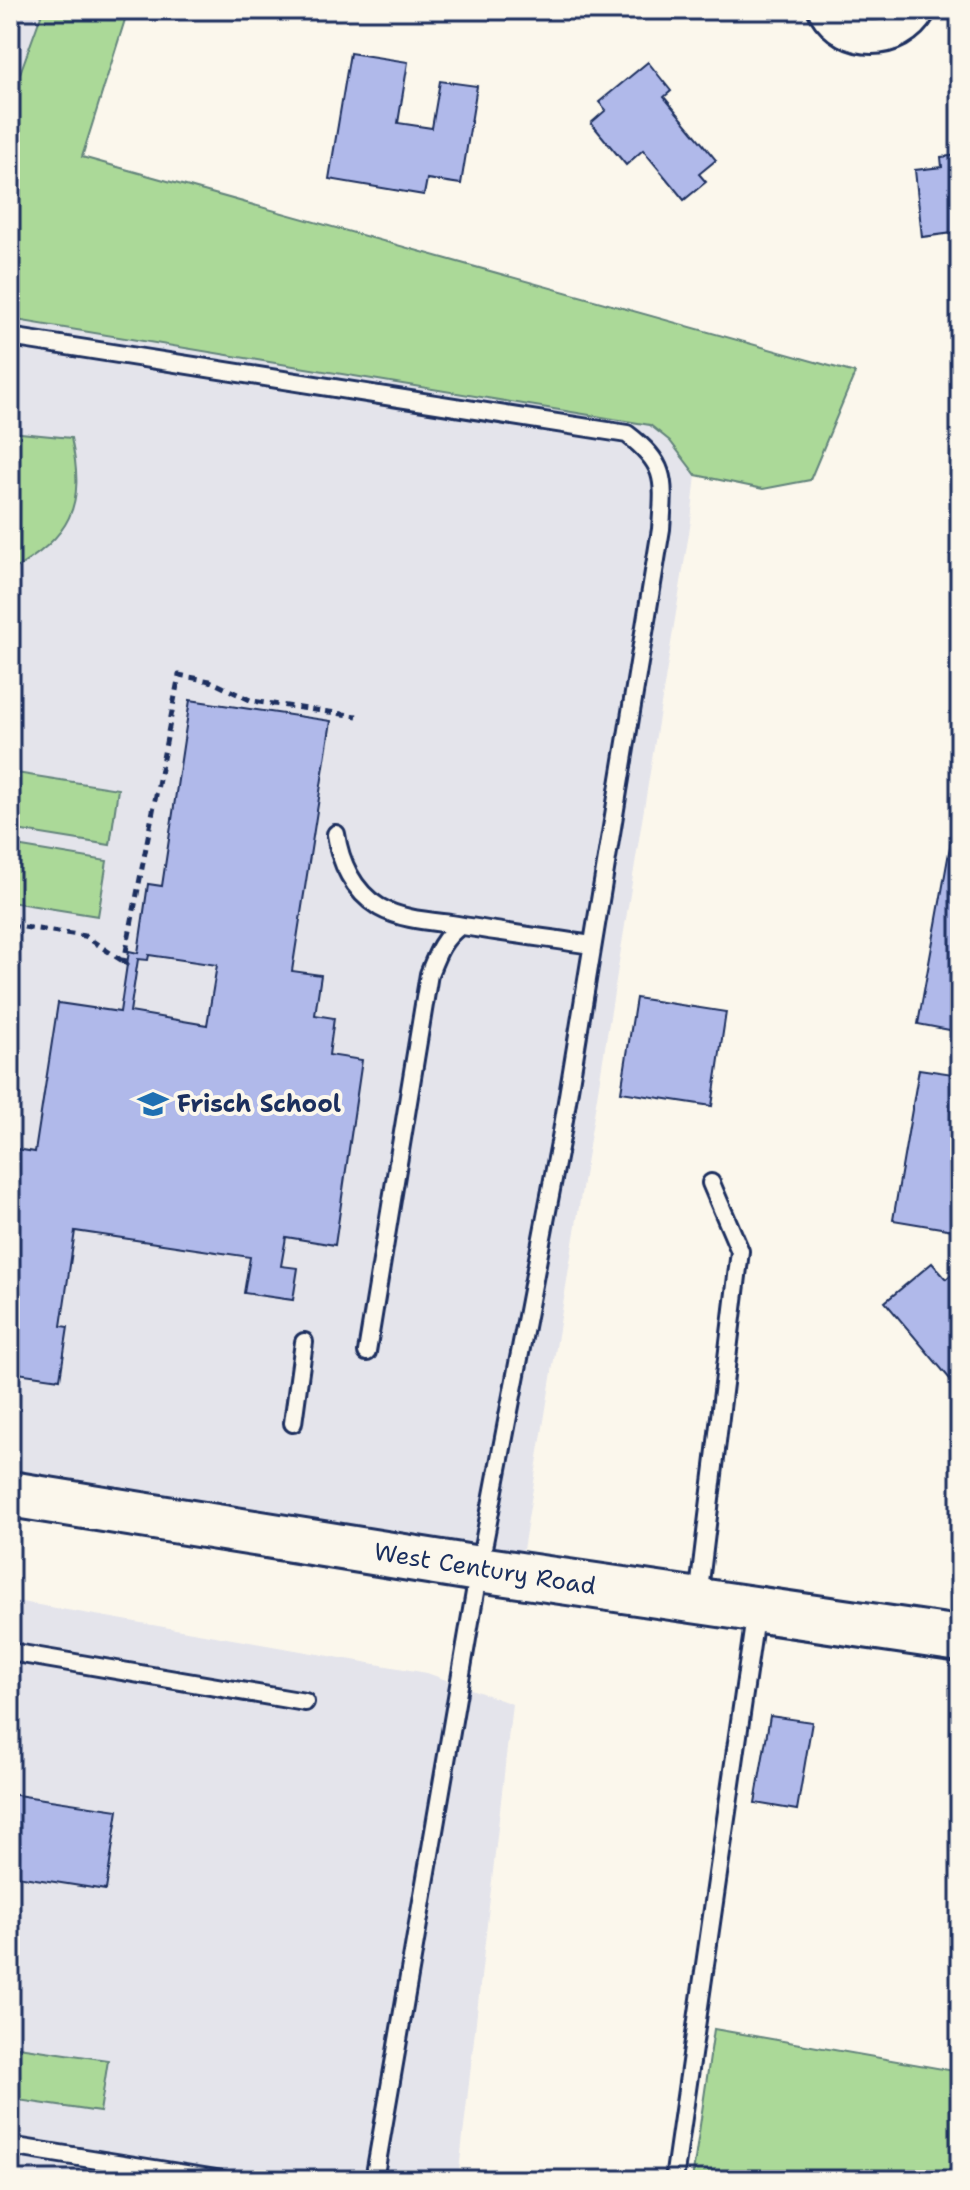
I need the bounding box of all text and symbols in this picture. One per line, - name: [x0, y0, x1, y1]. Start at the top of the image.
- school or university icon: Frisch School: [136, 1087, 170, 1121]
- place label: Frisch School: [177, 1088, 341, 1120]
- street label: West Century Road: [372, 1536, 598, 1602]

